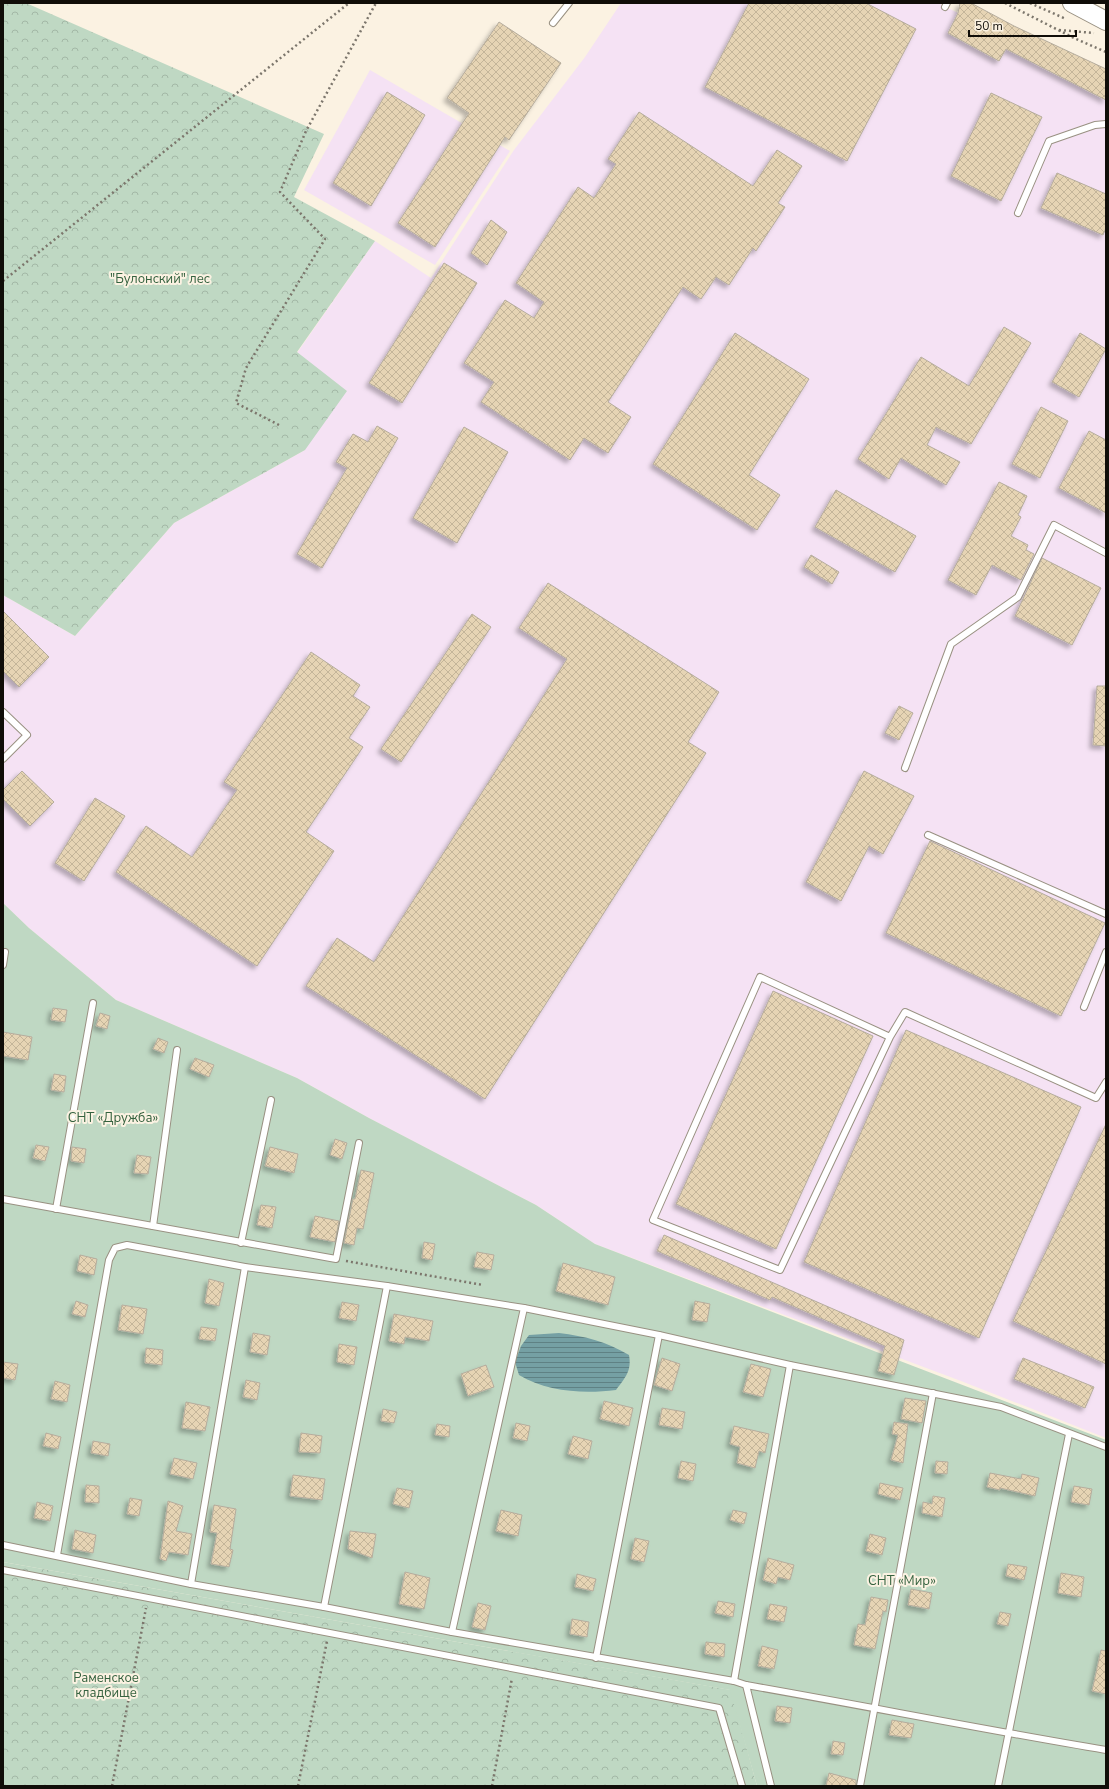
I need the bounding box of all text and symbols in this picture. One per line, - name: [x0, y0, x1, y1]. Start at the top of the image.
- scale bar: [969, 12, 1076, 38]
- text: 50 m: [975, 18, 1003, 34]
- park label: "Булонский" лес: [110, 270, 210, 288]
- park label: СНТ «Дружба»: [68, 1109, 158, 1127]
- park label: СНТ «Мир»: [868, 1572, 936, 1590]
- park label: Раменское кладбище: [73, 1669, 139, 1702]

